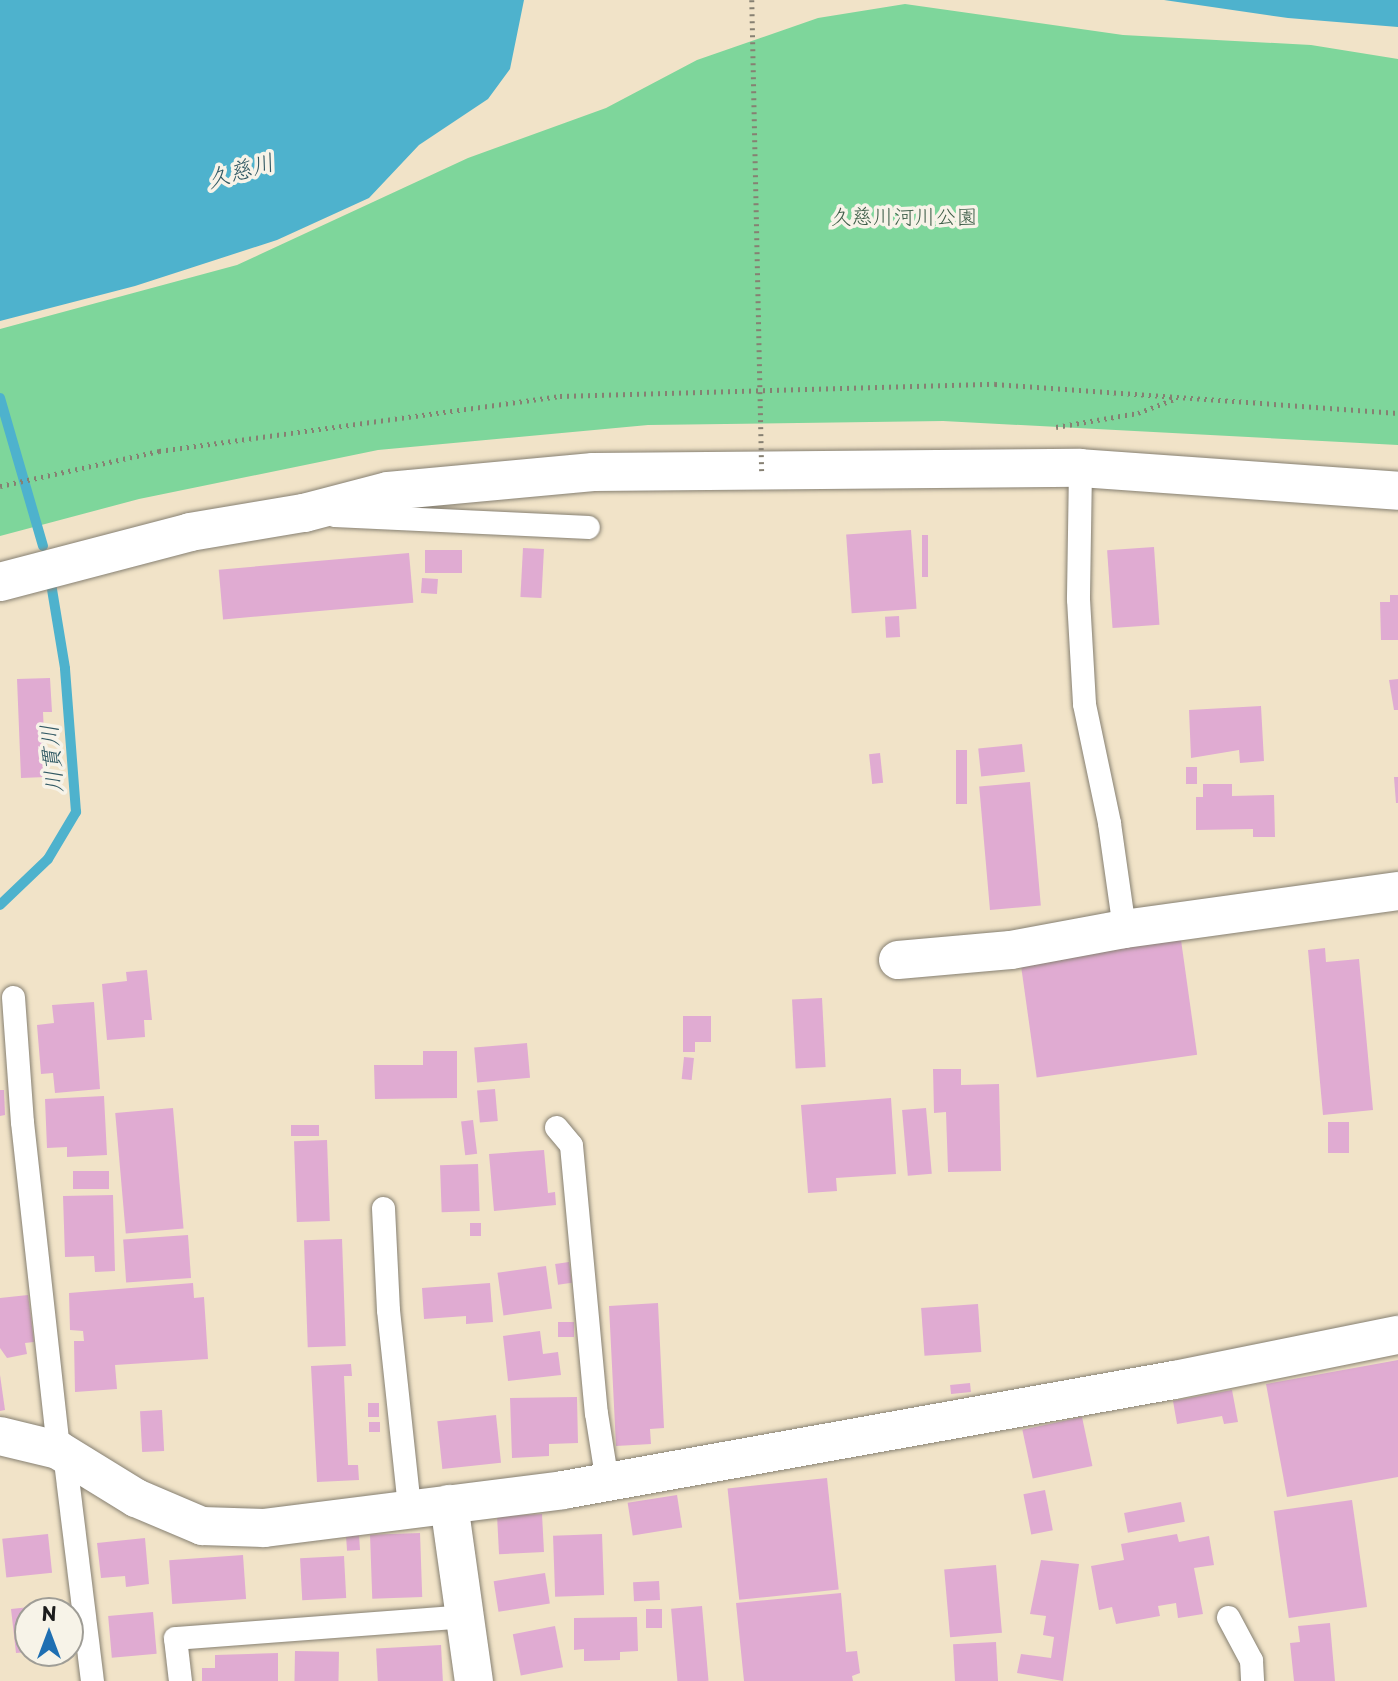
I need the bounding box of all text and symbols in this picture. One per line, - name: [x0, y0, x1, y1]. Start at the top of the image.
- water label: 久慈川: [203, 147, 277, 193]
- park label: 久慈川河川公園: [831, 202, 977, 228]
- water label: 川貫川: [34, 723, 68, 795]
- north arrow: [14, 1597, 84, 1667]
- text: N: [41, 1599, 57, 1627]

